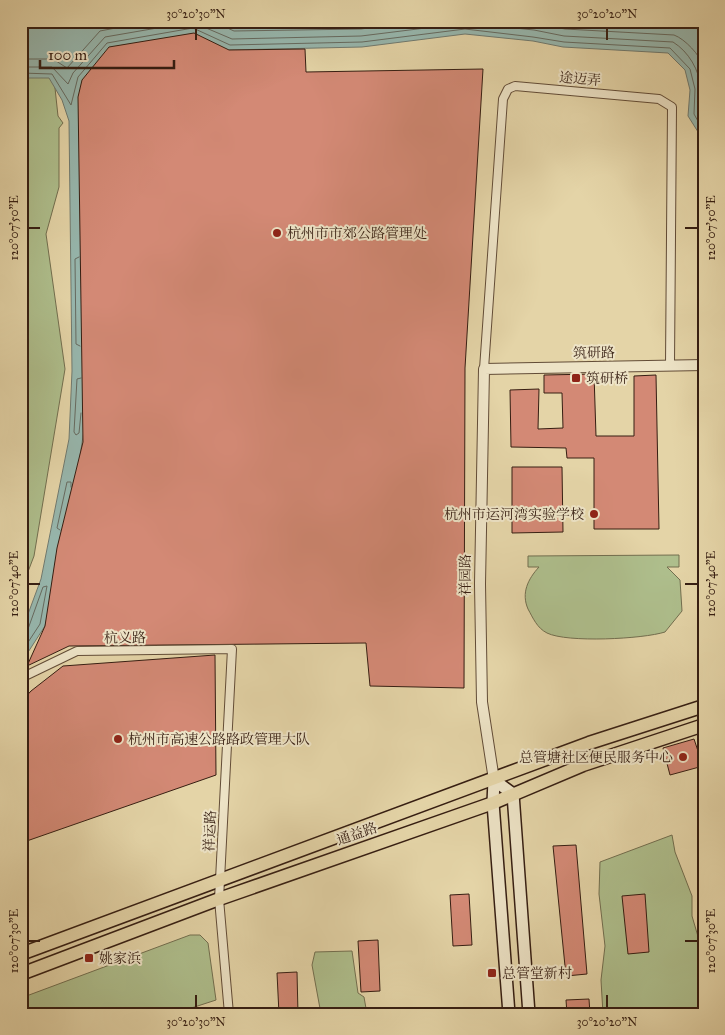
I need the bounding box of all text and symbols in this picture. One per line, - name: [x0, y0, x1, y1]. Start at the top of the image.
- text: 30°20'30"N: [166, 7, 226, 21]
- text: 30°20'20"N: [577, 7, 637, 21]
- scale bar: [40, 38, 174, 70]
- text: 100 m: [48, 46, 88, 64]
- street label: 途迈弄: [558, 69, 602, 89]
- text: 120°07'50"E: [7, 195, 21, 261]
- text: 120°07'50"E: [704, 195, 718, 261]
- place label: 杭州市市郊公路管理处: [287, 225, 427, 242]
- marker: 杭州市市郊公路管理处: [271, 227, 283, 239]
- street label: 筑研路: [573, 344, 615, 362]
- place label: 筑研桥: [586, 370, 628, 387]
- marker: 筑研桥: [570, 372, 582, 384]
- place label: 杭州市运河湾实验学校: [444, 506, 584, 523]
- marker: 杭州市运河湾实验学校: [588, 508, 600, 520]
- text: 120°07'40"E: [7, 550, 21, 617]
- text: 120°07'40"E: [704, 550, 718, 617]
- street label: 祥园路: [457, 554, 474, 596]
- street label: 杭义路: [104, 629, 146, 647]
- place label: 杭州市高速公路路政管理大队: [128, 731, 310, 748]
- marker: 杭州市高速公路路政管理大队: [112, 733, 124, 745]
- place label: 总管塘社区便民服务中心: [519, 749, 673, 766]
- marker: 总管塘社区便民服务中心: [677, 751, 689, 763]
- street label: 祥运路: [200, 810, 220, 852]
- street label: 通益路: [334, 819, 380, 849]
- text: 120°07'30"E: [7, 908, 21, 973]
- text: 120°07'30"E: [704, 908, 718, 973]
- place label: 姚家浜: [99, 950, 141, 967]
- marker: 姚家浜: [83, 952, 95, 964]
- place label: 总管堂新村: [502, 965, 572, 982]
- marker: 总管堂新村: [486, 967, 498, 979]
- text: 30°20'30"N: [166, 1015, 226, 1029]
- text: 30°20'20"N: [577, 1015, 637, 1029]

